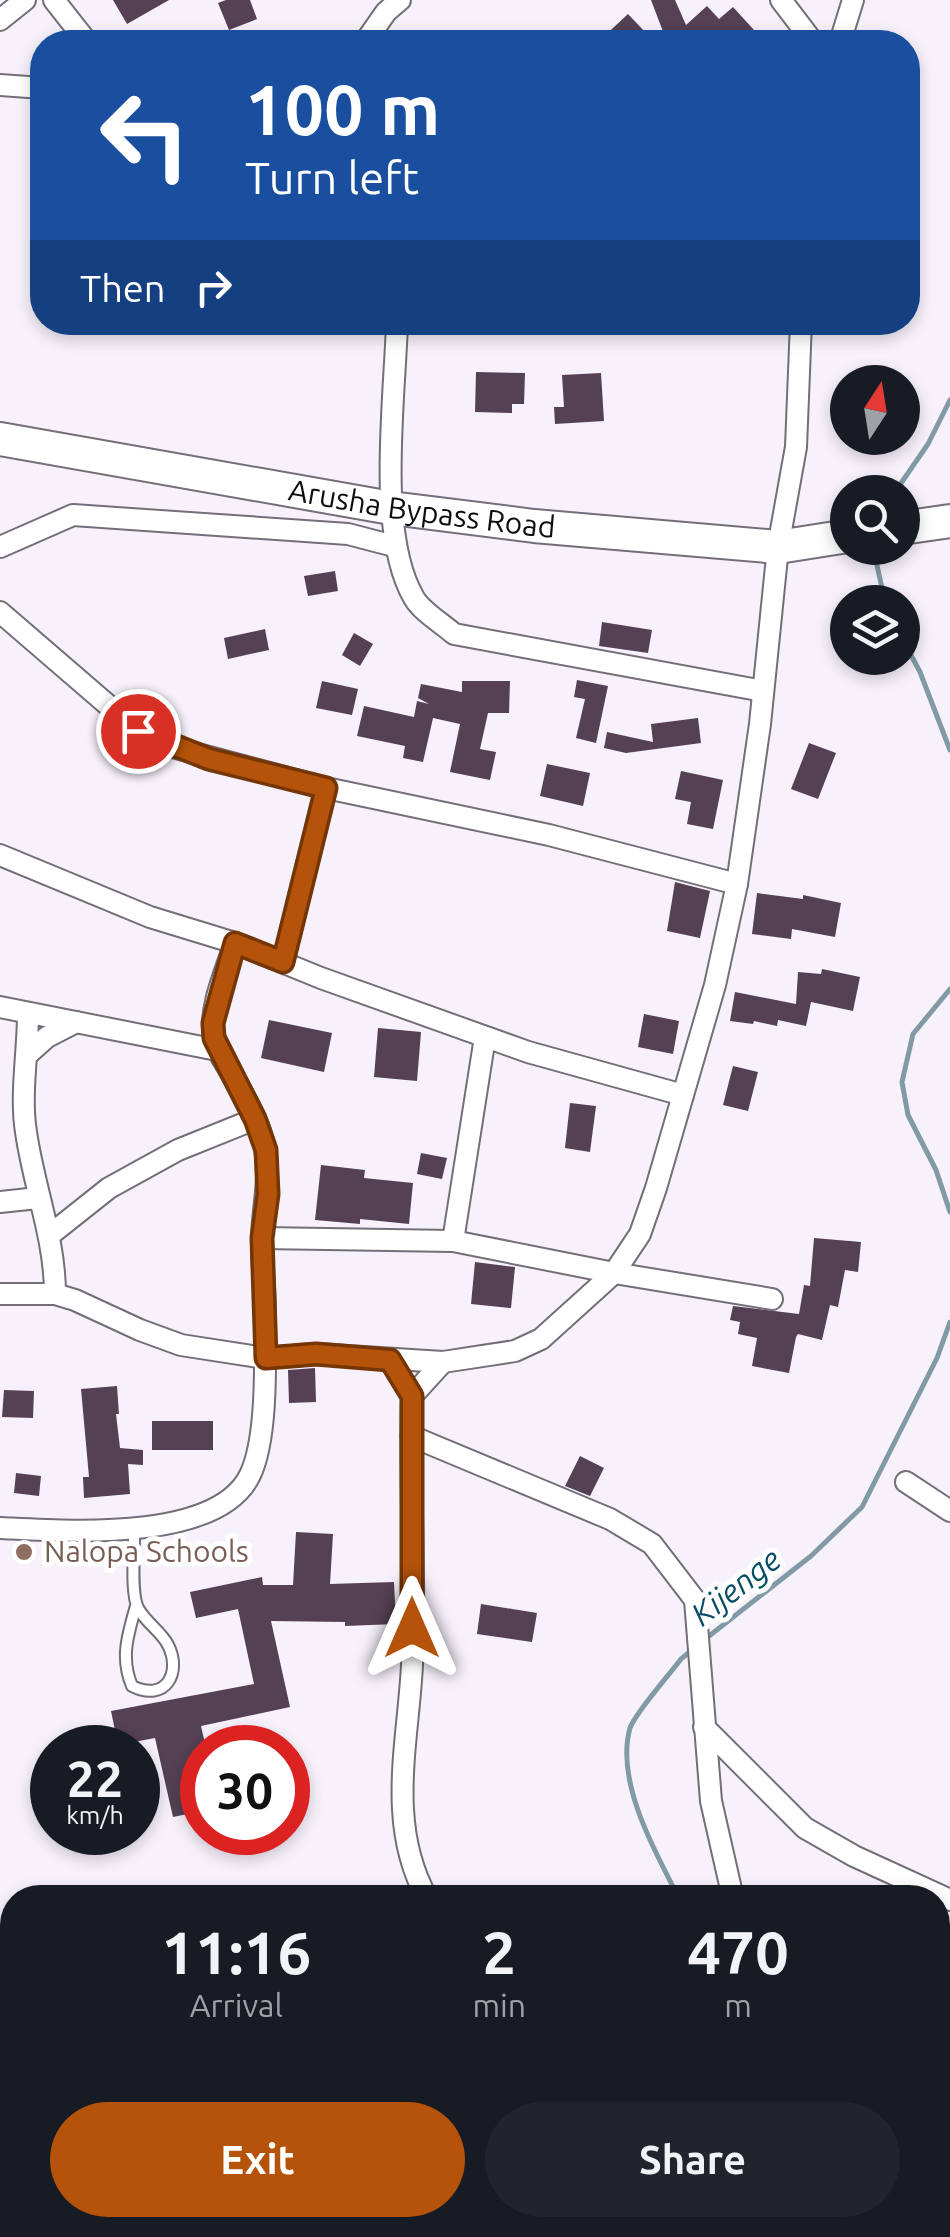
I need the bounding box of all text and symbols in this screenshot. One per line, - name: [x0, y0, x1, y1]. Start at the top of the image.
- icon: left: [80, 70, 210, 200]
- text: 100 m: [245, 70, 440, 148]
- text: Turn left: [245, 152, 419, 203]
- icon: right: [186, 260, 241, 315]
- text: Then: [80, 267, 166, 309]
- north arrow: [830, 365, 920, 455]
- map controls: [830, 365, 920, 675]
- street label: Arusha Bypass Road: [286, 472, 557, 544]
- button: search: [830, 475, 920, 565]
- button: layers: [830, 585, 920, 675]
- pin: [96, 689, 181, 774]
- icon: arrive: [111, 704, 166, 759]
- place label: Nalopa Schools: [44, 1534, 249, 1568]
- water label: Kijenge: [684, 1540, 787, 1632]
- marker: Nalopa Schools: [13, 1541, 35, 1563]
- position arrow: [360, 1576, 464, 1680]
- speed limit sign: 30: [180, 1725, 310, 1855]
- text: 22: [67, 1750, 123, 1806]
- text: km/h: [66, 1801, 124, 1829]
- text: 11:16: [161, 1918, 311, 1985]
- text: 2: [482, 1918, 516, 1985]
- text: 470: [687, 1918, 789, 1985]
- text: Arrival: [190, 1987, 283, 2023]
- text: min: [472, 1987, 526, 2023]
- text: m: [724, 1987, 752, 2023]
- button: Exit: [50, 2102, 465, 2217]
- button: Share: [485, 2102, 900, 2217]

